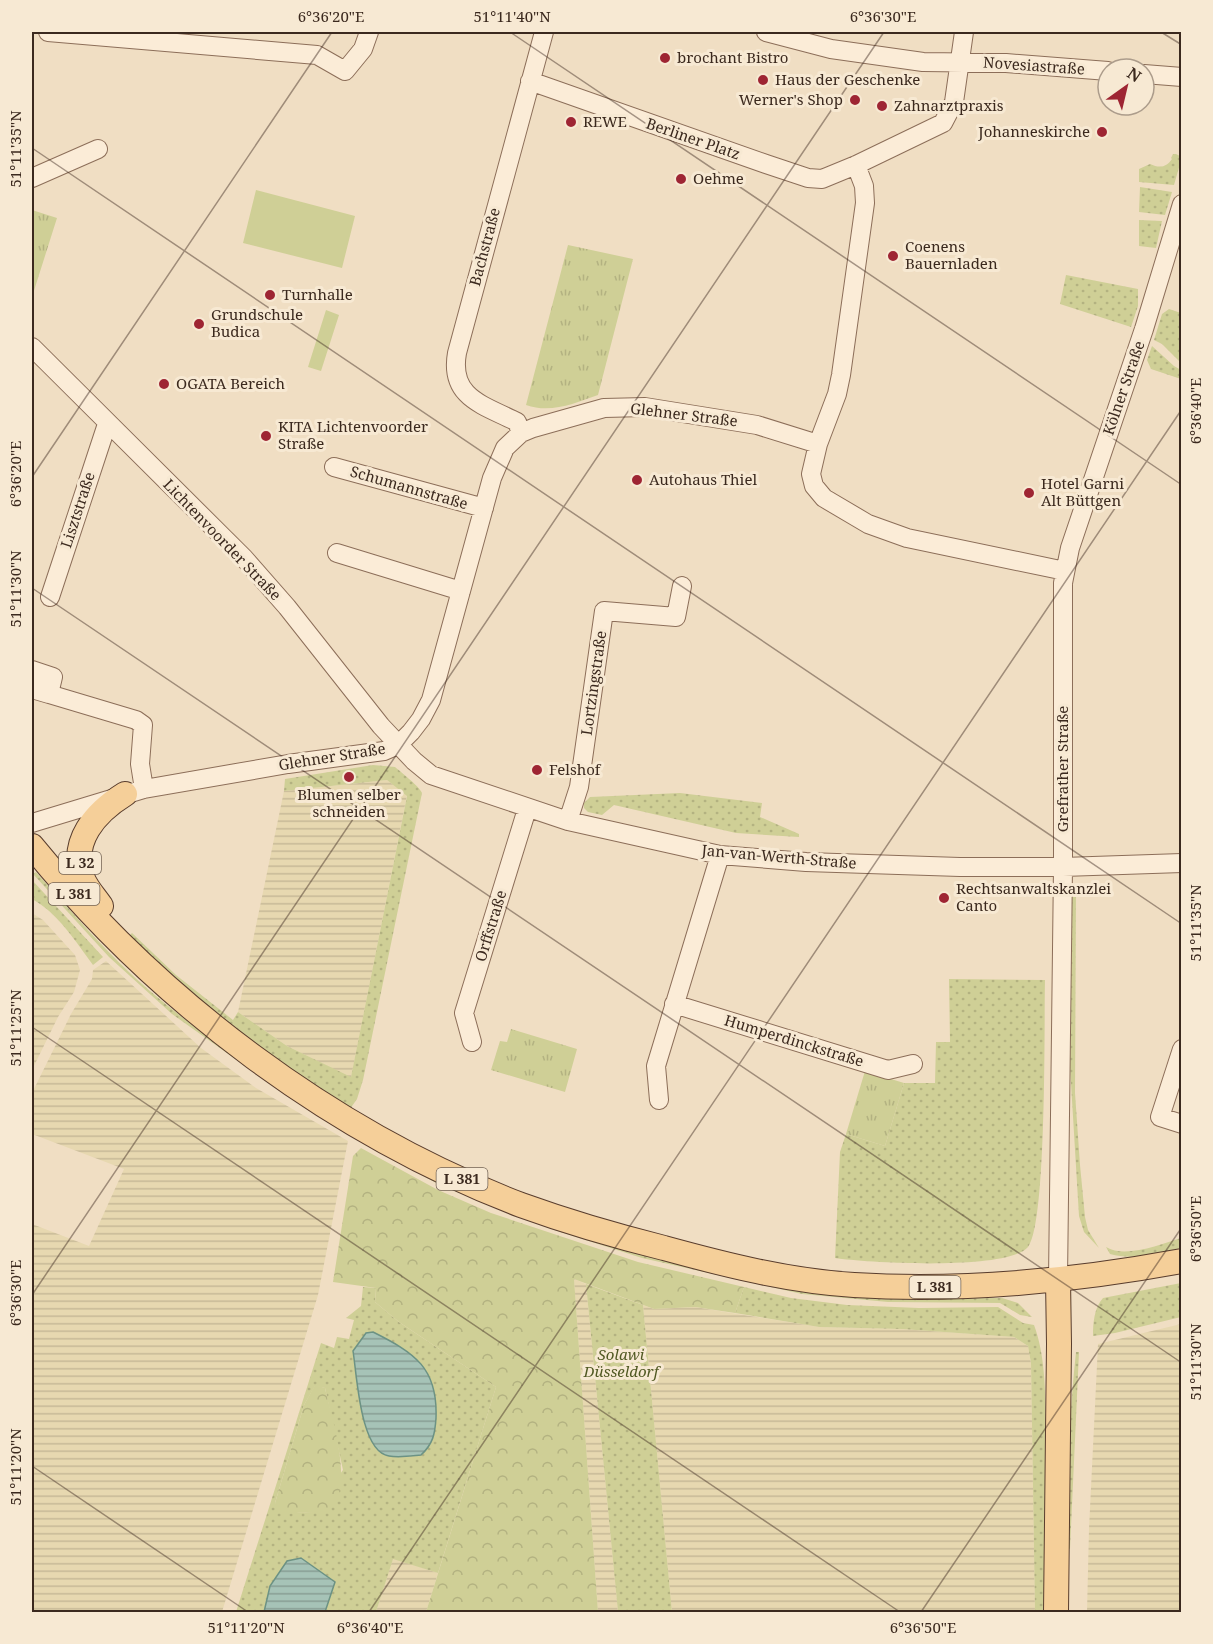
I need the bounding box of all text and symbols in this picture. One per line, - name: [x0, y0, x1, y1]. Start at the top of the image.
- text: 6°36'20"E: [298, 6, 364, 26]
- text: 51°11'40"N: [473, 6, 551, 26]
- text: 6°36'30"E: [850, 6, 916, 26]
- place label: brochant Bistro: [677, 47, 789, 67]
- marker: brochant Bistro: [658, 51, 672, 65]
- street label: Novesiastraße: [983, 51, 1086, 79]
- north arrow: [1096, 57, 1156, 117]
- text: N: [1123, 62, 1146, 87]
- place label: Haus der Geschenke: [775, 69, 920, 89]
- marker: Haus der Geschenke: [756, 73, 770, 87]
- place label: Werner's Shop: [739, 89, 843, 109]
- marker: Werner's Shop: [848, 93, 862, 107]
- place label: Zahnarztpraxis: [894, 95, 1004, 115]
- marker: Zahnarztpraxis: [875, 99, 889, 113]
- text: 51°11'35"N: [5, 110, 25, 188]
- place label: REWE: [583, 111, 627, 131]
- street label: Berliner Platz: [644, 113, 743, 163]
- marker: REWE: [564, 115, 578, 129]
- place label: Johanneskirche: [977, 121, 1090, 141]
- marker: Johanneskirche: [1095, 125, 1109, 139]
- place label: Oehme: [693, 168, 744, 188]
- marker: Oehme: [674, 172, 688, 186]
- street label: Bachstraße: [464, 205, 504, 288]
- place label: Coenens Bauernladen: [905, 236, 998, 273]
- marker: Coenens Bauernladen: [886, 249, 900, 263]
- place label: Turnhalle: [282, 284, 353, 304]
- marker: Turnhalle: [263, 288, 277, 302]
- place label: Grundschule Budica: [211, 304, 303, 341]
- marker: Grundschule Budica: [192, 317, 206, 331]
- street label: Kölner Straße: [1098, 338, 1149, 438]
- place label: OGATA Bereich: [176, 373, 285, 393]
- marker: OGATA Bereich: [157, 377, 171, 391]
- text: 6°36'40"E: [1185, 378, 1205, 444]
- street label: Glehner Straße: [629, 398, 739, 431]
- place label: KITA Lichtenvoorder Straße: [278, 416, 428, 453]
- marker: KITA Lichtenvoorder Straße: [259, 429, 273, 443]
- text: 6°36'20"E: [5, 441, 25, 507]
- street label: Schumannstraße: [348, 461, 470, 513]
- street label: Lisztstraße: [55, 469, 99, 550]
- place label: Autohaus Thiel: [649, 469, 757, 489]
- marker: Autohaus Thiel: [630, 473, 644, 487]
- place label: Hotel Garni Alt Büttgen: [1041, 473, 1124, 510]
- street label: Lichtenvoorder Straße: [159, 474, 286, 604]
- marker: Hotel Garni Alt Büttgen: [1022, 486, 1036, 500]
- text: 51°11'30"N: [5, 550, 25, 628]
- street label: Lortzingstraße: [576, 629, 610, 737]
- street label: Grefrather Straße: [1052, 706, 1072, 832]
- street label: Glehner Straße: [277, 738, 387, 774]
- place label: Felshof: [549, 759, 602, 779]
- marker: Felshof: [530, 763, 544, 777]
- marker: Blumen selber schneiden: [342, 770, 356, 784]
- place label: Blumen selber schneiden: [297, 784, 401, 821]
- street label: Jan-van-Werth-Straße: [700, 839, 857, 873]
- road number: L 32: [59, 852, 101, 874]
- place label: Rechtsanwaltskanzlei Canto: [956, 878, 1111, 915]
- road number: L 381: [48, 883, 100, 905]
- text: 51°11'35"N: [1185, 884, 1205, 962]
- street label: Orffstraße: [470, 887, 510, 964]
- marker: Rechtsanwaltskanzlei Canto: [937, 891, 951, 905]
- text: 51°11'25"N: [5, 989, 25, 1067]
- street label: Humperdinckstraße: [722, 1009, 866, 1071]
- road number: L 381: [436, 1168, 488, 1190]
- text: 6°36'50"E: [1185, 1196, 1205, 1262]
- text: 6°36'30"E: [5, 1260, 25, 1326]
- road number: L 381: [910, 1276, 960, 1298]
- text: 51°11'30"N: [1185, 1323, 1205, 1401]
- park label: Solawi Düsseldorf: [583, 1344, 662, 1381]
- text: 51°11'20"N: [5, 1428, 25, 1506]
- text: 51°11'20"N: [207, 1617, 285, 1637]
- text: 6°36'40"E: [337, 1617, 403, 1637]
- text: 6°36'50"E: [890, 1617, 956, 1637]

